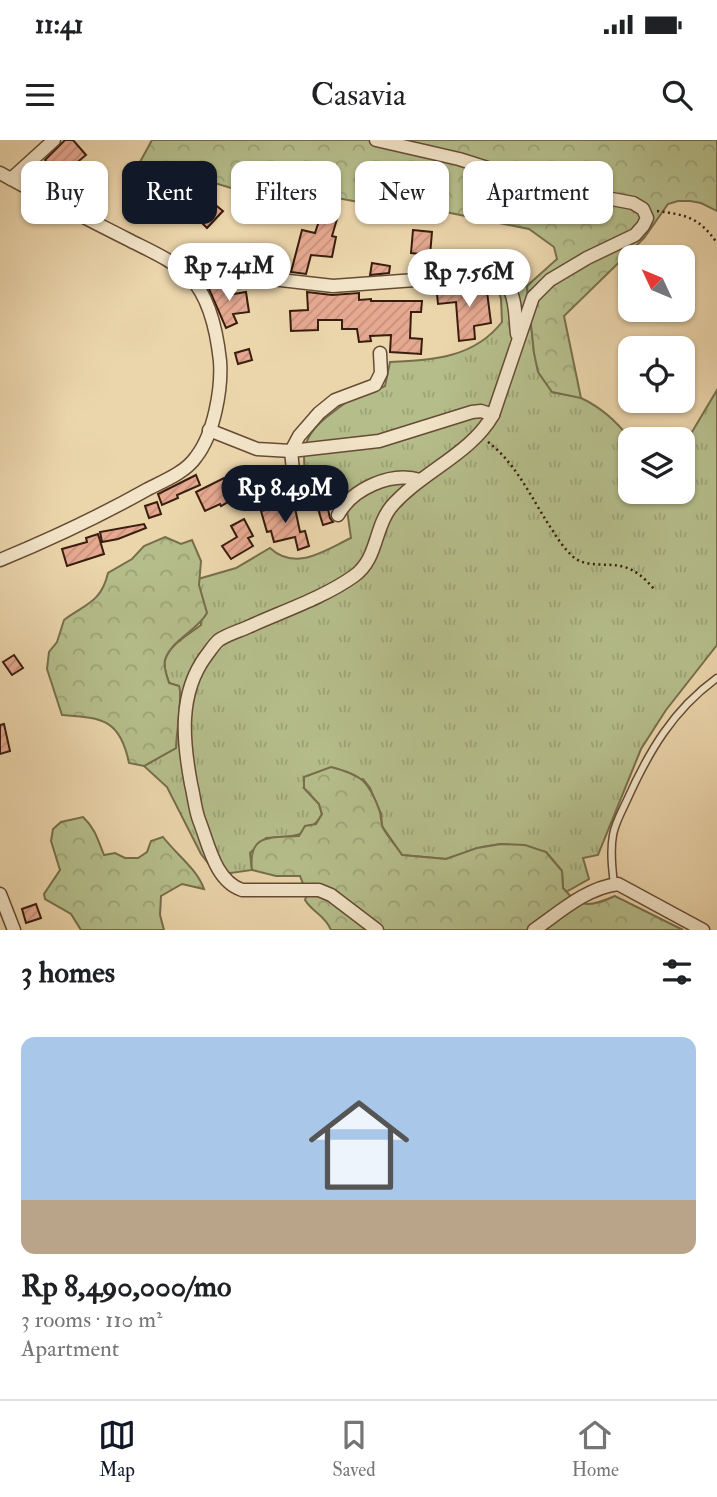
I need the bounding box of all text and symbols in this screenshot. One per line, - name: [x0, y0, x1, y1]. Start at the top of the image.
- text: 11:41: [35, 9, 83, 41]
- text: Casavia: [311, 75, 406, 115]
- icon: menu: [21, 76, 59, 114]
- icon: search: [658, 76, 696, 114]
- chip: Buy: [21, 161, 108, 224]
- chip: Rent: [122, 161, 217, 224]
- chip: Filters: [231, 161, 341, 224]
- chip: New: [355, 161, 449, 224]
- chip: Apartment: [463, 161, 613, 224]
- pin: Rp 7.41M: [157, 244, 301, 303]
- north arrow: [618, 245, 695, 322]
- map controls: [618, 245, 695, 504]
- pin: Rp 7.56M: [397, 250, 541, 309]
- text: Rp 7.41M: [184, 251, 274, 280]
- text: Rp 7.56M: [424, 257, 514, 286]
- button: locate: [618, 336, 695, 413]
- button: layers: [618, 427, 695, 504]
- pin: Rp 8.49M: [213, 466, 357, 525]
- text: Rp 8.49M: [238, 473, 332, 502]
- icon: filters: [658, 953, 696, 991]
- text: 3 homes: [21, 954, 115, 991]
- icon: home: [296, 1082, 422, 1208]
- text: Rp 8,490,000/mo: [21, 1268, 231, 1305]
- text: 3 rooms · 110 m²: [21, 1305, 162, 1334]
- text: Apartment: [21, 1334, 119, 1363]
- tab: Map: [98, 1416, 136, 1482]
- tab: Saved: [332, 1416, 376, 1482]
- tab: Home: [572, 1416, 619, 1482]

